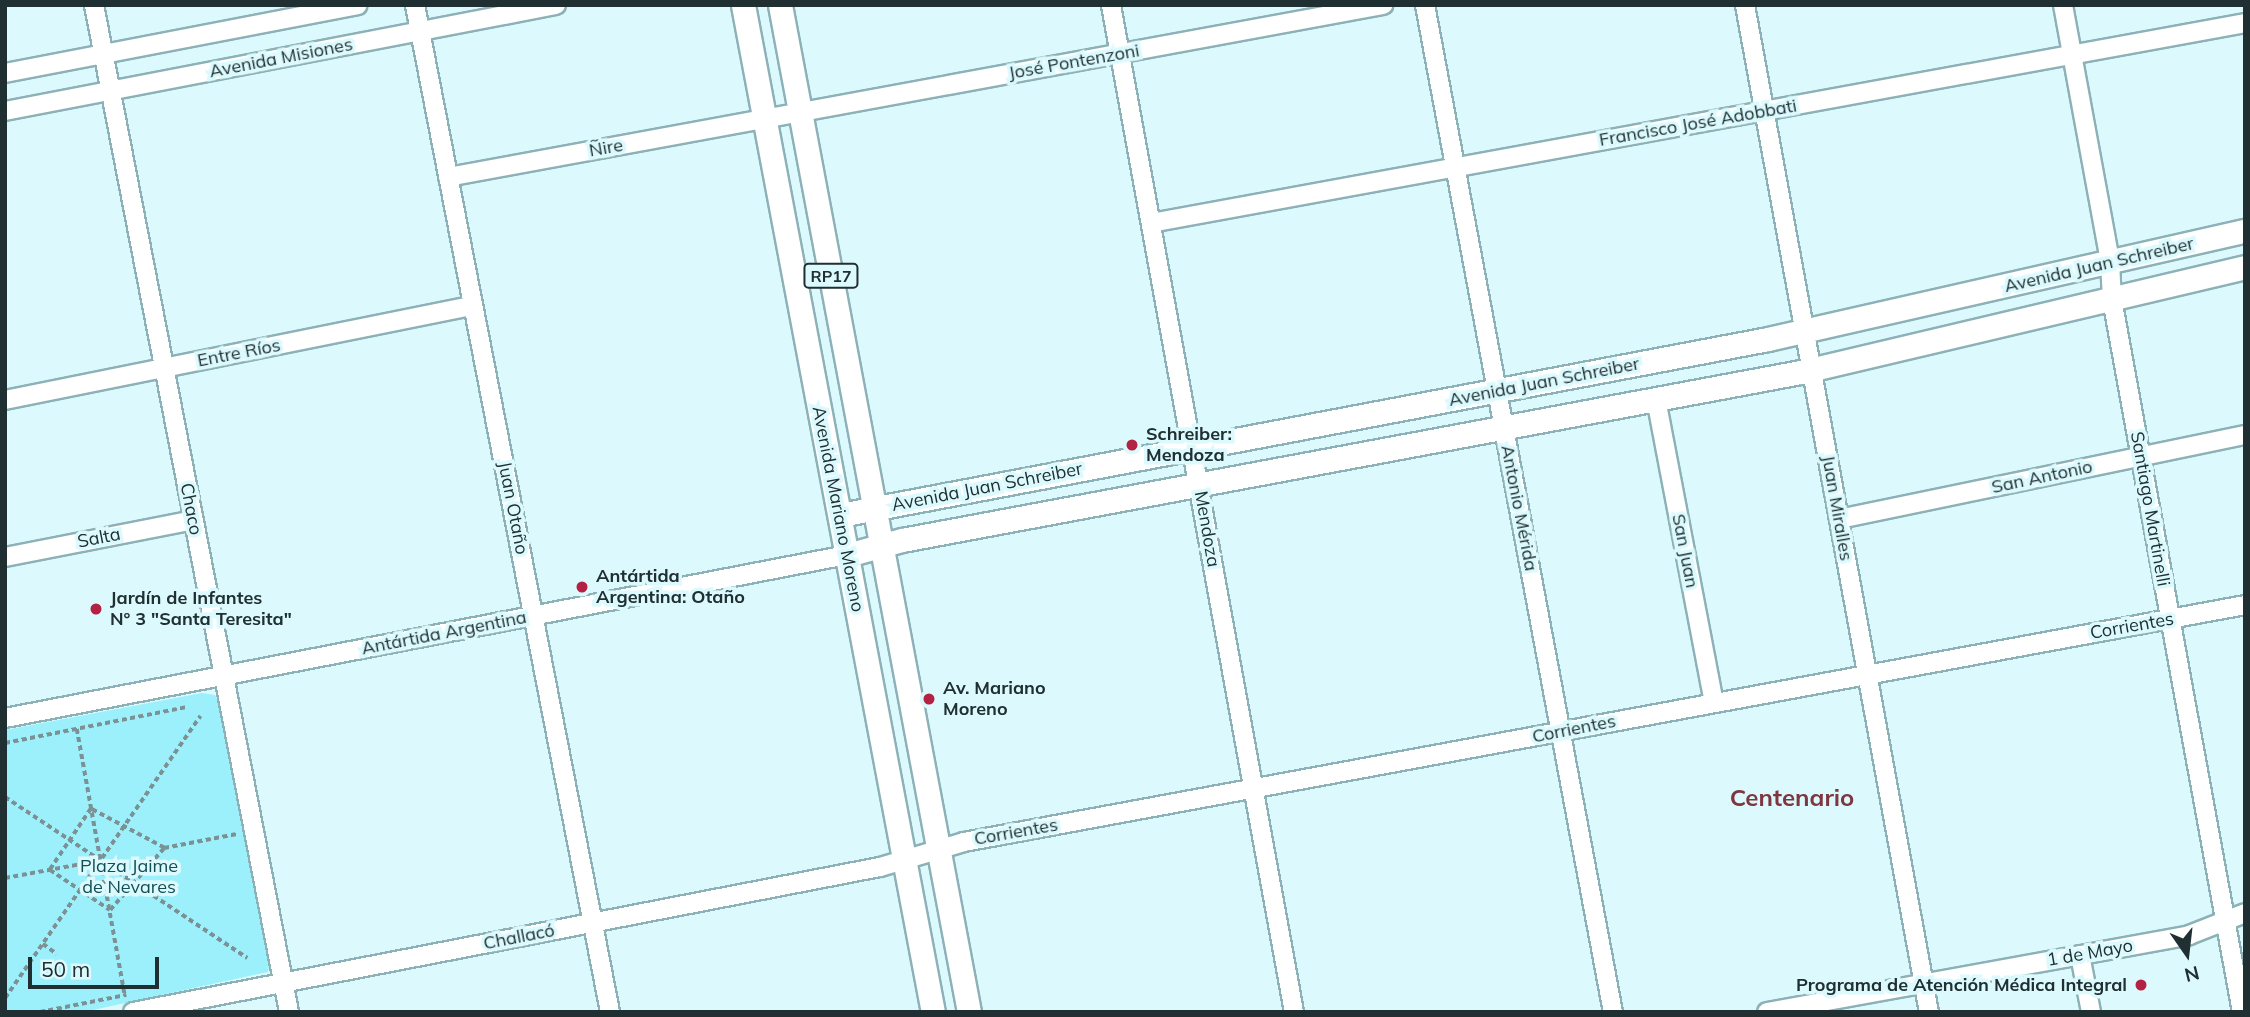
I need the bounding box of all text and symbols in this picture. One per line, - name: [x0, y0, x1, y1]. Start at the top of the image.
- street label: Avenida Misiones: [207, 34, 355, 82]
- street label: José Pontenzoni: [1007, 40, 1141, 84]
- street label: Francisco José Adobbati: [1597, 95, 1799, 151]
- street label: Ñire: [587, 134, 625, 162]
- street label: Avenida Juan Schreiber: [2002, 233, 2196, 297]
- road number: RP17: [803, 264, 859, 288]
- street label: Entre Ríos: [196, 334, 282, 372]
- street label: Avenida Juan Schreiber: [1447, 353, 1641, 411]
- street label: Avenida Mariano Moreno: [807, 404, 869, 614]
- place label: Schreiber: Mendoza: [1146, 424, 1232, 466]
- street label: Santiago Martinelli: [2126, 430, 2174, 588]
- marker: Schreiber: Mendoza: [1124, 437, 1140, 453]
- street label: Antonio Mérida: [1496, 443, 1542, 573]
- street label: Juan Miralles: [1817, 454, 1857, 562]
- street label: San Antonio: [1990, 456, 2094, 498]
- street label: Avenida Juan Schreiber: [890, 458, 1084, 516]
- street label: Juan Otaño: [493, 460, 533, 556]
- street label: Chaco: [175, 481, 207, 537]
- street label: Mendoza: [1190, 489, 1224, 569]
- street label: San Juan: [1667, 512, 1703, 590]
- street label: Salta: [76, 523, 122, 553]
- place label: Antártida Argentina: Otaño: [596, 566, 745, 608]
- marker: Antártida Argentina: Otaño: [574, 579, 590, 595]
- place label: Jardín de Infantes N° 3 "Santa Teresita": [110, 588, 292, 630]
- marker: Jardín de Infantes N° 3 "Santa Teresita": [88, 601, 104, 617]
- street label: Antártida Argentina: [360, 606, 528, 660]
- street label: Corrientes: [2088, 608, 2176, 644]
- place label: Av. Mariano Moreno: [943, 678, 1046, 720]
- marker: Av. Mariano Moreno: [921, 691, 937, 707]
- street label: Corrientes: [1530, 710, 1618, 748]
- district label: Centenario: [1730, 784, 1854, 812]
- street label: Corrientes: [972, 814, 1060, 850]
- park label: Plaza Jaime de Nevares: [80, 856, 178, 898]
- north arrow: [2152, 919, 2222, 989]
- street label: Challacó: [482, 920, 556, 954]
- street label: 1 de Mayo: [2045, 935, 2135, 971]
- scale bar: [32, 944, 163, 988]
- text: 50 m: [41, 956, 90, 982]
- text: N: [2182, 961, 2202, 988]
- place label: Programa de Atención Médica Integral: [1796, 974, 2127, 996]
- marker: Programa de Atención Médica Integral: [2133, 977, 2149, 993]

